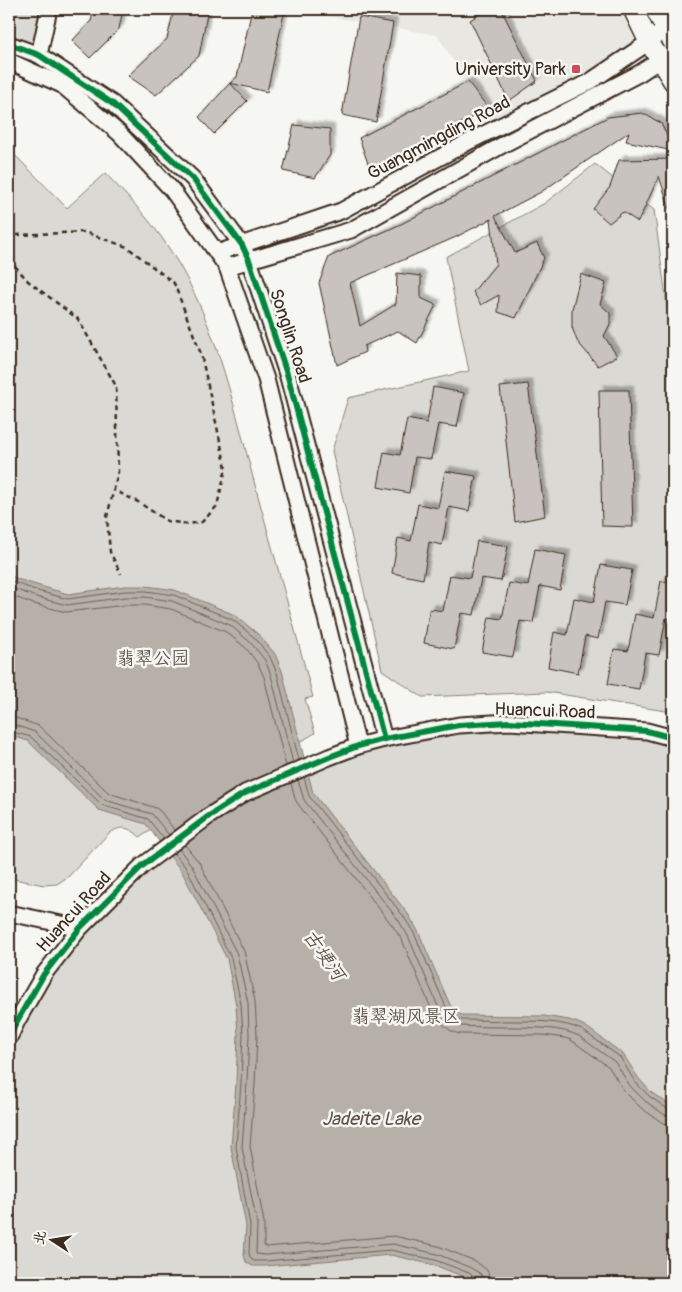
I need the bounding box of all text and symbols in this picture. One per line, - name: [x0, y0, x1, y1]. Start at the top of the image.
- place label: University Park: [455, 58, 566, 81]
- marker: University Park: [570, 63, 582, 75]
- street label: Guangmingding Road: [364, 91, 514, 185]
- street label: Songlin Road: [264, 286, 316, 386]
- park label: 翡翠公园: [117, 647, 189, 670]
- street label: Huancui Road: [494, 698, 596, 724]
- street label: Huancui Road: [32, 867, 116, 957]
- water label: 古埂河: [298, 925, 352, 988]
- park label: 翡翠湖风景区: [352, 1005, 460, 1028]
- water label: Jadeite Lake: [322, 1107, 422, 1131]
- north arrow: [28, 1214, 78, 1264]
- text: 北: [30, 1229, 50, 1246]

